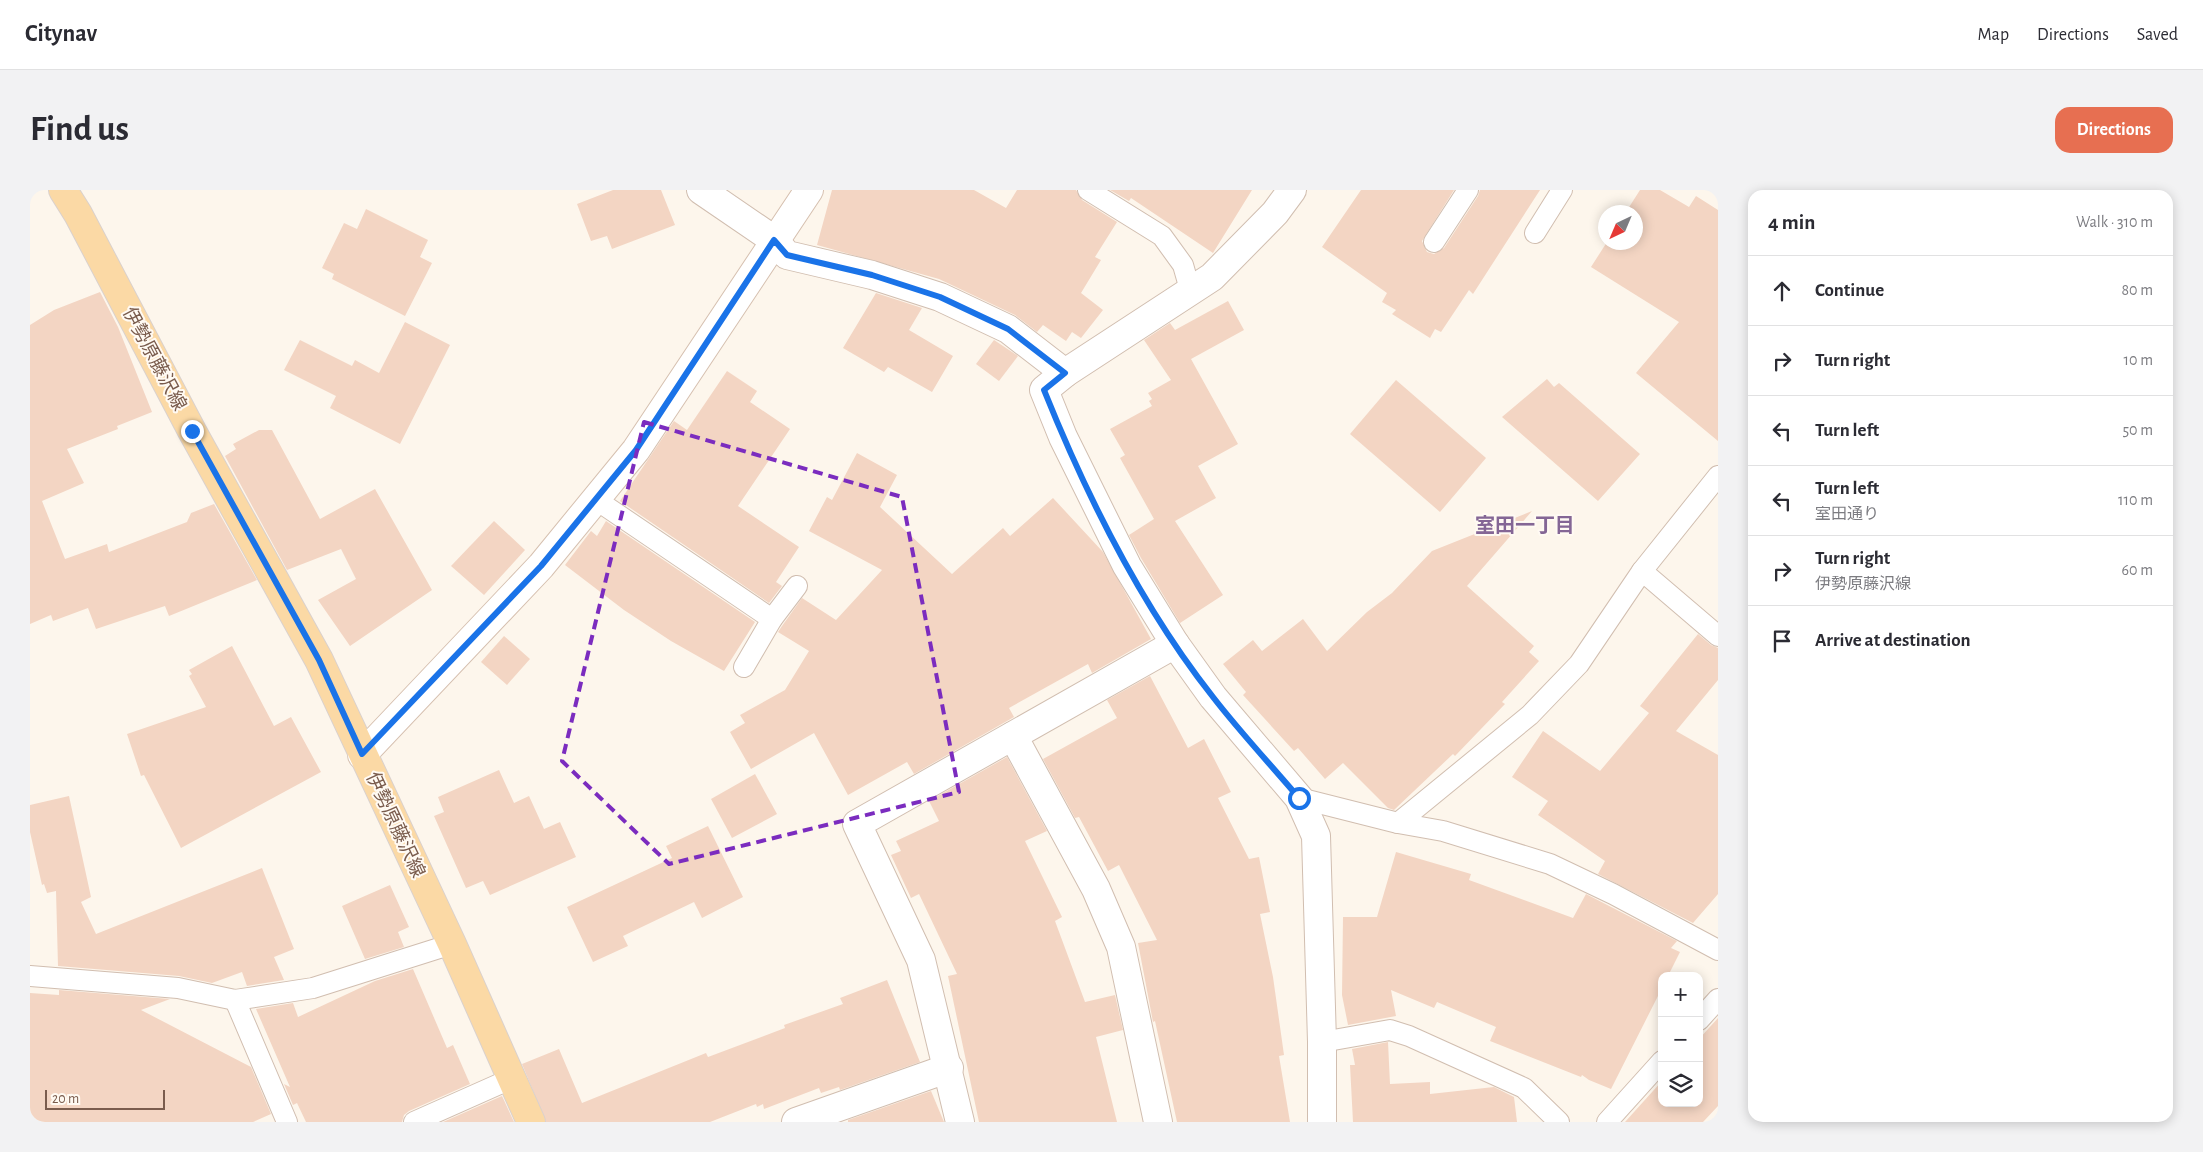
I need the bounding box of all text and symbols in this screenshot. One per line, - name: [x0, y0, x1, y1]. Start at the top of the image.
- text: Citynav: [25, 22, 97, 46]
- text: Map: [1978, 26, 2009, 44]
- text: Directions: [2037, 26, 2109, 44]
- text: Saved: [2137, 26, 2178, 44]
- button: Directions: [2055, 107, 2173, 153]
- text: Find us: [30, 112, 129, 147]
- north arrow: [1598, 205, 1643, 250]
- text: 4 min: [1768, 212, 1815, 233]
- text: Walk · 310 m: [2076, 214, 2153, 230]
- icon: ahead: [1768, 277, 1796, 305]
- text: Continue: [1815, 281, 1884, 300]
- text: 80 m: [2122, 282, 2153, 298]
- street label: 伊勢原藤沢線: [119, 303, 191, 414]
- icon: right: [1768, 347, 1796, 375]
- text: Turn right: [1815, 351, 1890, 370]
- text: 10 m: [2124, 352, 2153, 368]
- icon: left: [1768, 417, 1796, 445]
- route end: [181, 420, 204, 443]
- text: Turn left: [1815, 421, 1879, 440]
- text: 50 m: [2122, 422, 2153, 438]
- text: Turn left: [1815, 479, 1879, 498]
- icon: left: [1768, 487, 1796, 515]
- text: 110 m: [2118, 492, 2153, 508]
- text: 室田通り: [1815, 506, 1879, 522]
- district label: 室田一丁目: [1475, 515, 1575, 536]
- text: Turn right: [1815, 549, 1890, 568]
- icon: right: [1768, 557, 1796, 585]
- text: 60 m: [2122, 562, 2153, 578]
- text: 伊勢原藤沢線: [1815, 576, 1911, 592]
- icon: arrive: [1768, 627, 1796, 655]
- text: Arrive at destination: [1815, 631, 1971, 650]
- street label: 伊勢原藤沢線: [362, 768, 430, 881]
- route start: [1288, 787, 1311, 810]
- map controls: [1658, 972, 1703, 1107]
- button: +: [1658, 972, 1703, 1017]
- button: −: [1658, 1017, 1703, 1062]
- button: layers: [1658, 1062, 1703, 1107]
- scale bar: [45, 1087, 165, 1110]
- text: 20 m: [52, 1092, 79, 1106]

